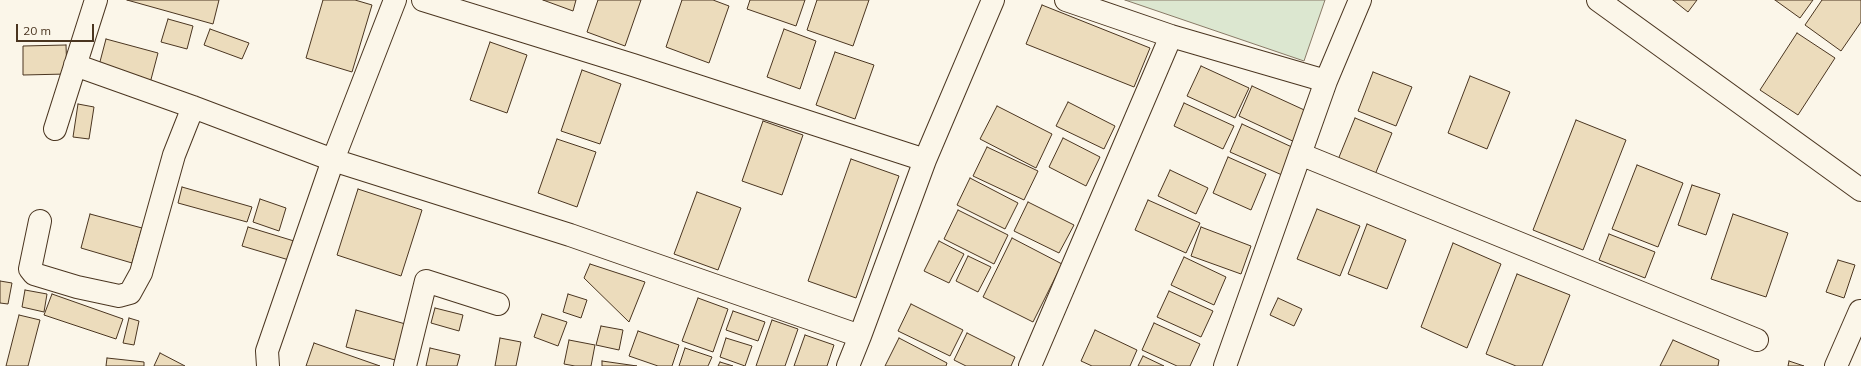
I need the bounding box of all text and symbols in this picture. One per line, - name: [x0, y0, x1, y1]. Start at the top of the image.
- scale bar: [18, 16, 96, 42]
- text: 20 m: [23, 23, 51, 38]

